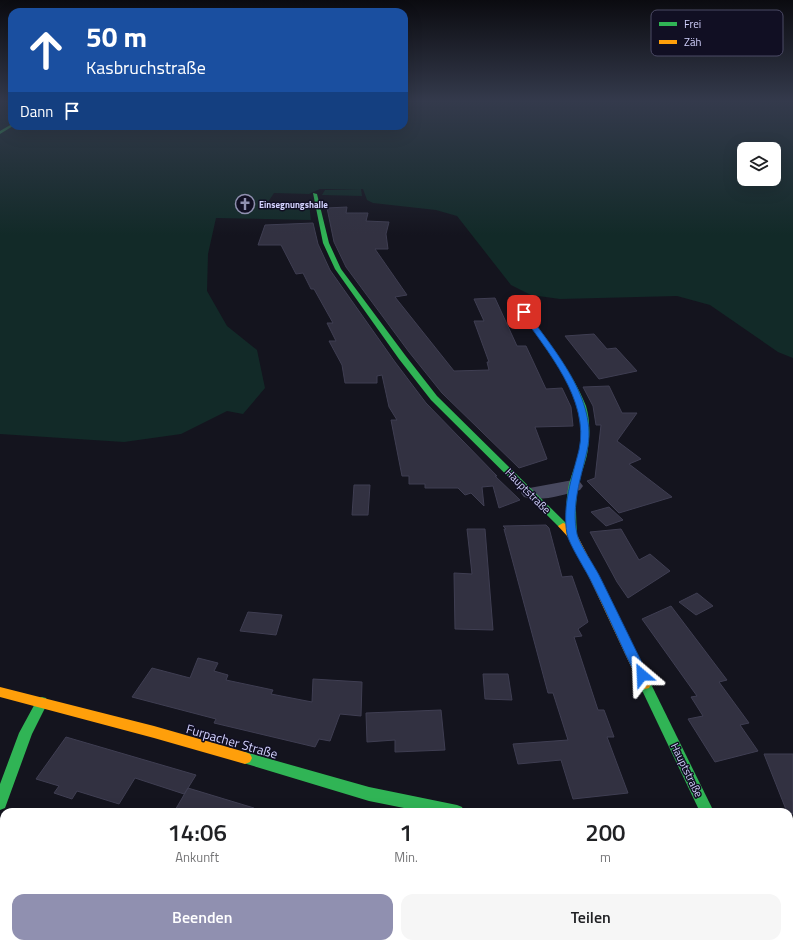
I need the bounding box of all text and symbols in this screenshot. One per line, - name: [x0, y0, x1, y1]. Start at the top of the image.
- legend: [651, 10, 783, 56]
- text: 50 m: [86, 15, 147, 58]
- text: Frei: [684, 16, 701, 32]
- icon: ahead: [20, 24, 72, 76]
- text: Zäh: [684, 34, 701, 50]
- text: Kasbruchstraße: [86, 54, 206, 81]
- text: Dann: [20, 100, 53, 123]
- icon: arrive: [61, 100, 83, 122]
- map controls: [737, 142, 781, 186]
- button: layers: [737, 142, 781, 186]
- church icon: Einsegnungshalle: [234, 193, 256, 215]
- place label: Einsegnungshalle: [259, 198, 328, 211]
- pin: [507, 295, 541, 329]
- icon: arrive: [513, 301, 535, 323]
- street label: Hauptstraße: [502, 465, 555, 518]
- position arrow: [621, 654, 663, 696]
- street label: Furpacher Straße: [184, 718, 280, 764]
- street label: Hauptstraße: [667, 740, 707, 800]
- text: 14:06: [167, 814, 227, 850]
- text: 1: [399, 814, 413, 850]
- text: 200: [585, 814, 626, 850]
- text: Ankunft: [175, 847, 219, 867]
- text: Min.: [394, 847, 418, 867]
- text: m: [600, 847, 611, 867]
- button: Beenden: [12, 894, 393, 940]
- button: Teilen: [401, 894, 781, 940]

